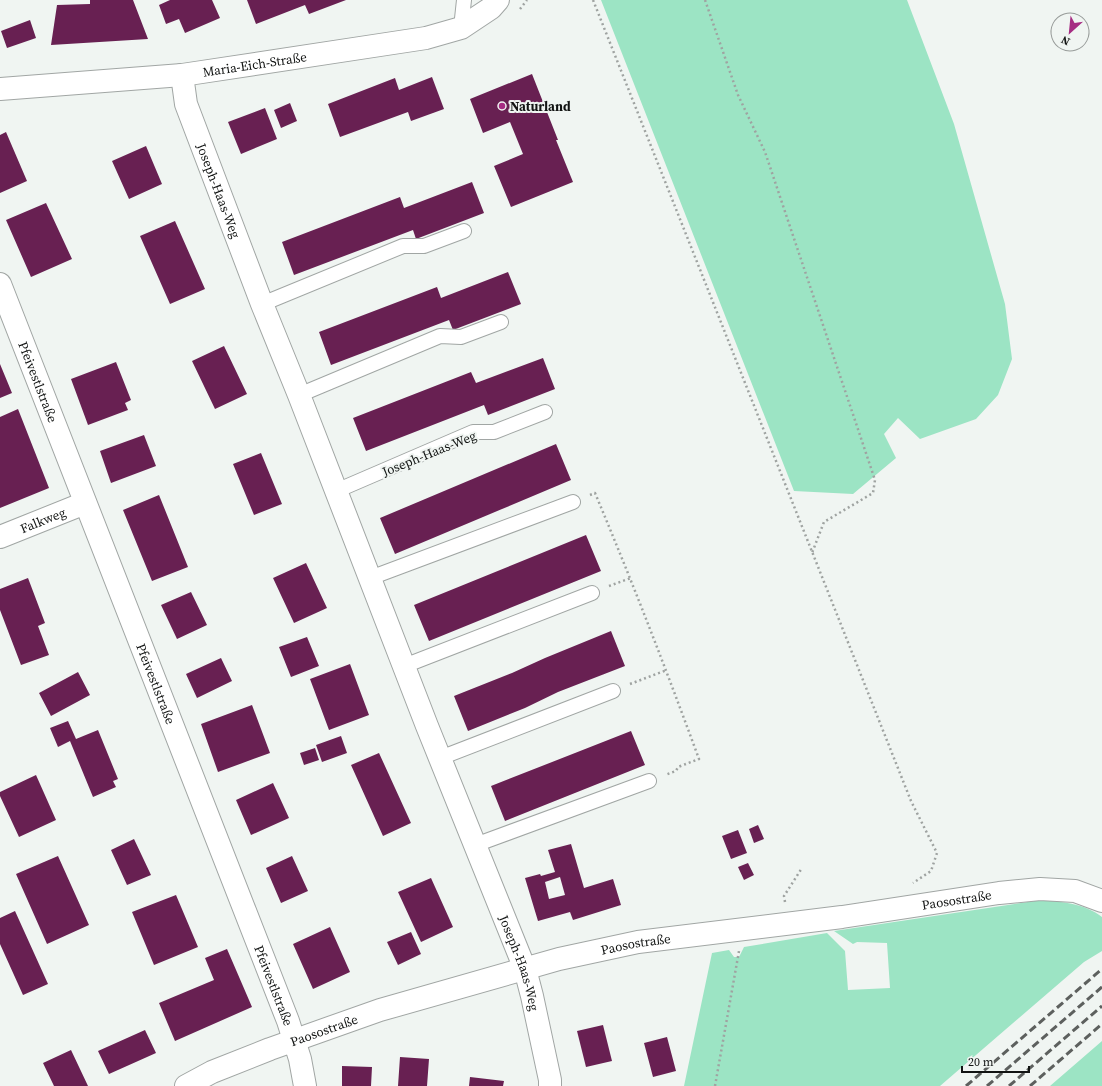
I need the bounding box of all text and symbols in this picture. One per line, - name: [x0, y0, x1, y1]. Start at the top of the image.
- north arrow: [1050, 12, 1090, 52]
- text: N: [1059, 32, 1073, 49]
- street label: Maria-Eich-Straße: [202, 48, 308, 81]
- place label: Naturland: [510, 98, 571, 115]
- marker: Naturland: [497, 101, 507, 111]
- street label: Joseph-Haas-Weg: [192, 140, 244, 241]
- street label: Pfeivestlstraße: [14, 339, 61, 425]
- street label: Joseph-Haas-Weg: [379, 427, 479, 480]
- street label: Falkweg: [18, 504, 68, 537]
- street label: Pfeivestlstraße: [132, 641, 179, 727]
- street label: Paosostraße: [921, 886, 993, 914]
- street label: Joseph-Haas-Weg: [495, 912, 543, 1013]
- street label: Paosostraße: [599, 930, 672, 959]
- street label: Pfeivestlstraße: [250, 943, 297, 1028]
- street label: Paosostraße: [288, 1010, 360, 1050]
- scale bar: [962, 1048, 1029, 1074]
- text: 20 m: [968, 1054, 994, 1070]

